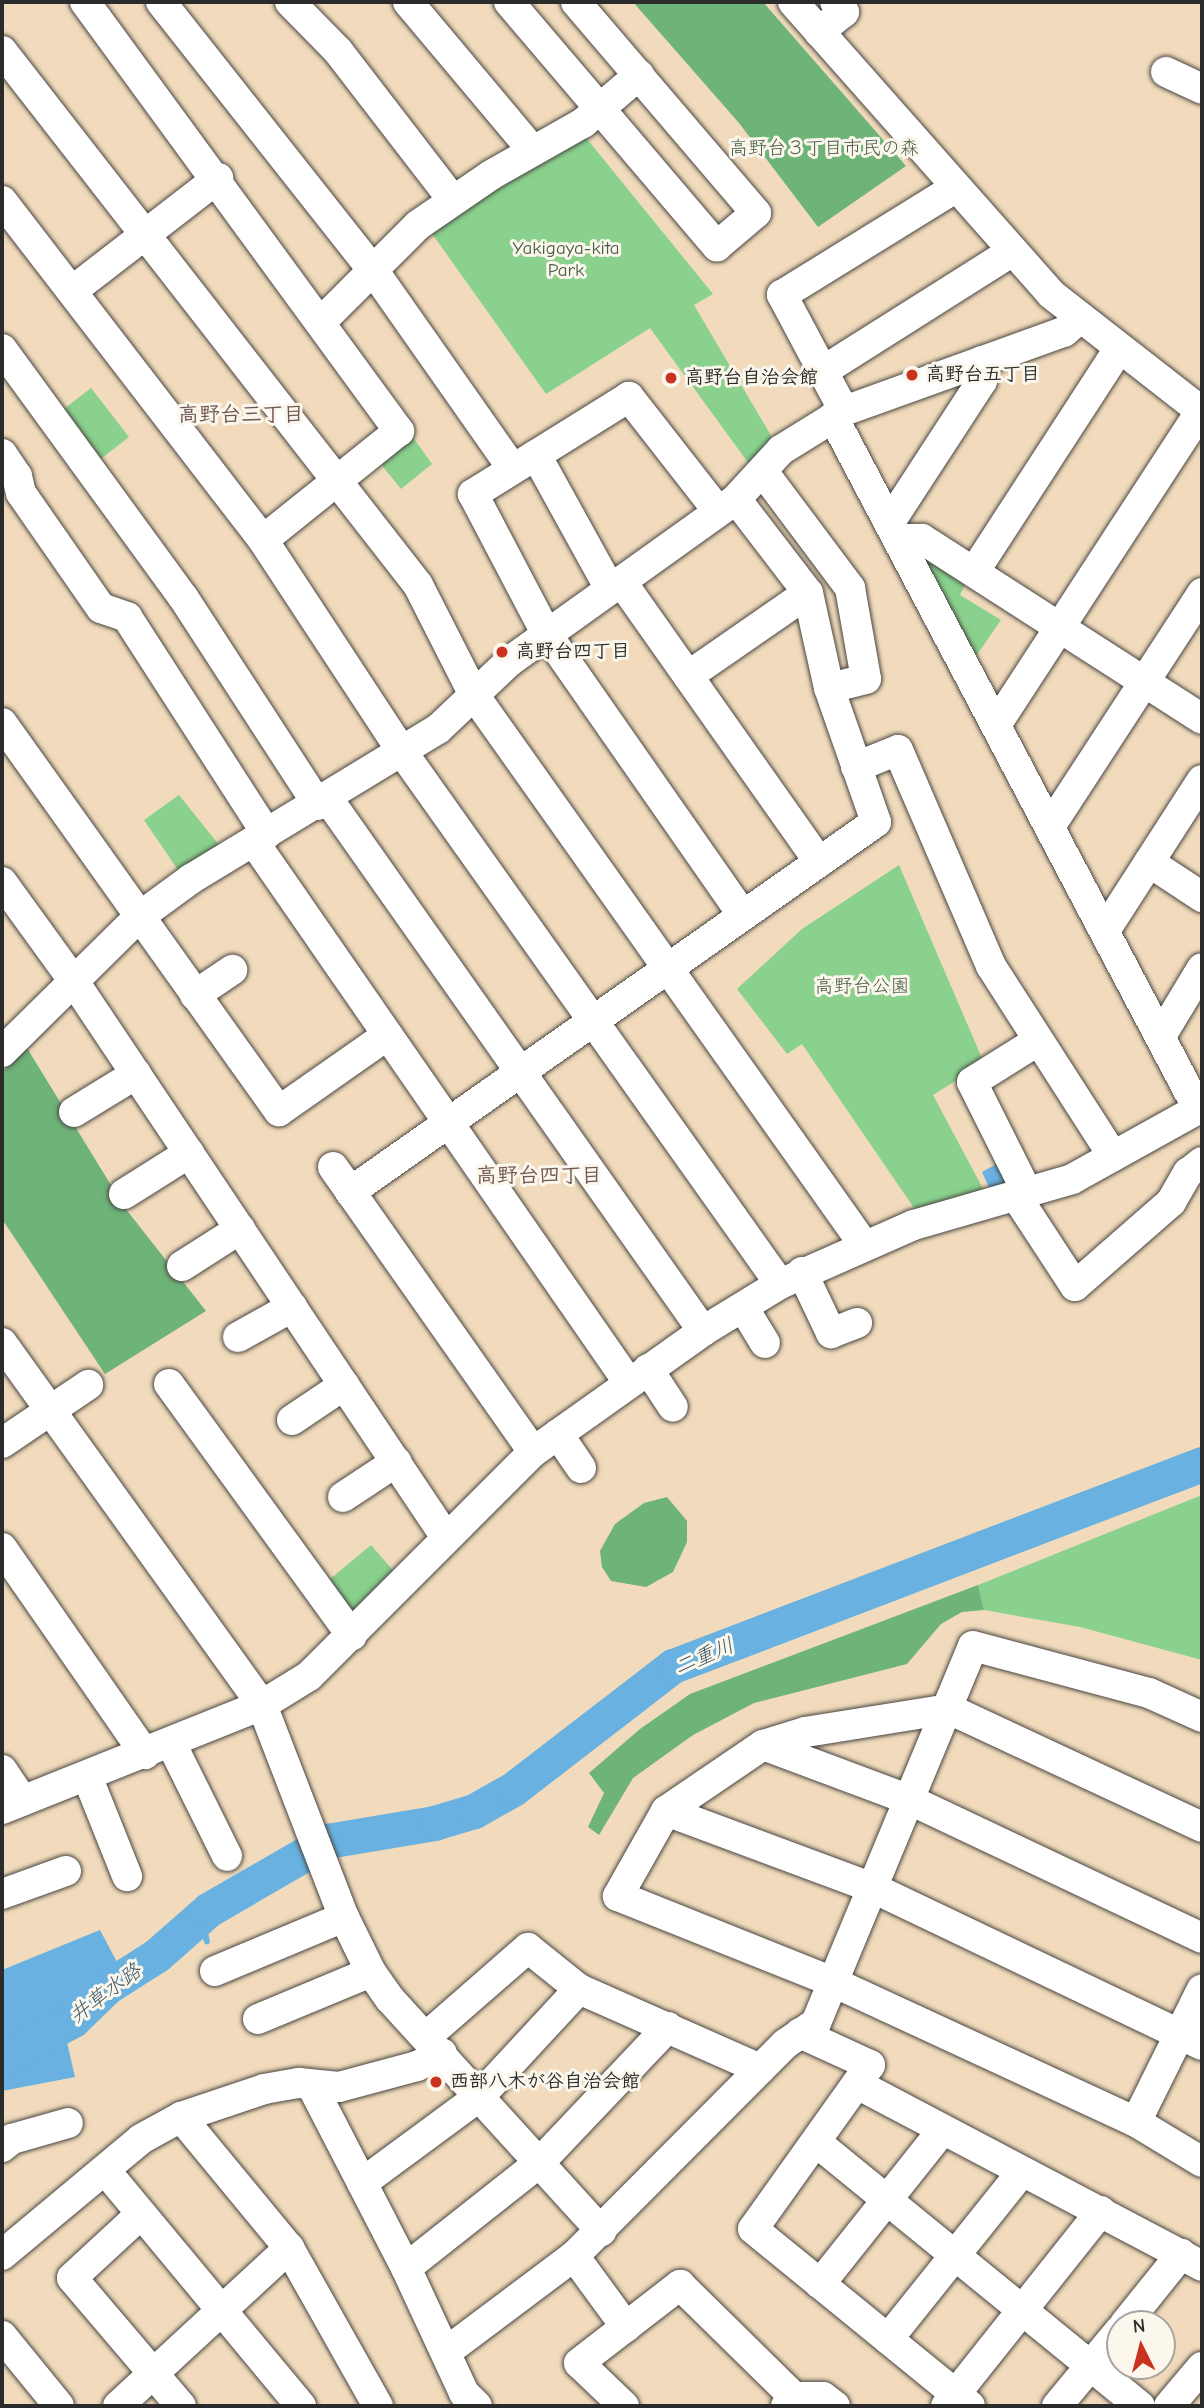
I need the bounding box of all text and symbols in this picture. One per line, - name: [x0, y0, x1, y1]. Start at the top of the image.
- park label: 高野台３丁目市民の森: [729, 138, 919, 160]
- park label: Yakigaya-kita Park: [512, 238, 620, 282]
- place label: 高野台五丁目: [926, 364, 1040, 386]
- place label: 高野台自治会館: [685, 367, 818, 389]
- marker: 高野台五丁目: [904, 367, 920, 383]
- marker: 高野台自治会館: [663, 370, 679, 386]
- district label: 高野台三丁目: [178, 401, 304, 427]
- place label: 高野台四丁目: [516, 641, 630, 663]
- marker: 高野台四丁目: [494, 644, 510, 660]
- park label: 高野台公園: [815, 976, 909, 998]
- district label: 高野台四丁目: [476, 1162, 602, 1188]
- water label: 二重川: [670, 1632, 738, 1680]
- water label: 井草水路: [64, 1958, 146, 2028]
- place label: 西部八木が谷自治会館: [450, 2071, 640, 2093]
- marker: 西部八木が谷自治会館: [428, 2074, 444, 2090]
- north arrow: [1106, 2310, 1176, 2380]
- text: N: [1132, 2315, 1146, 2338]

